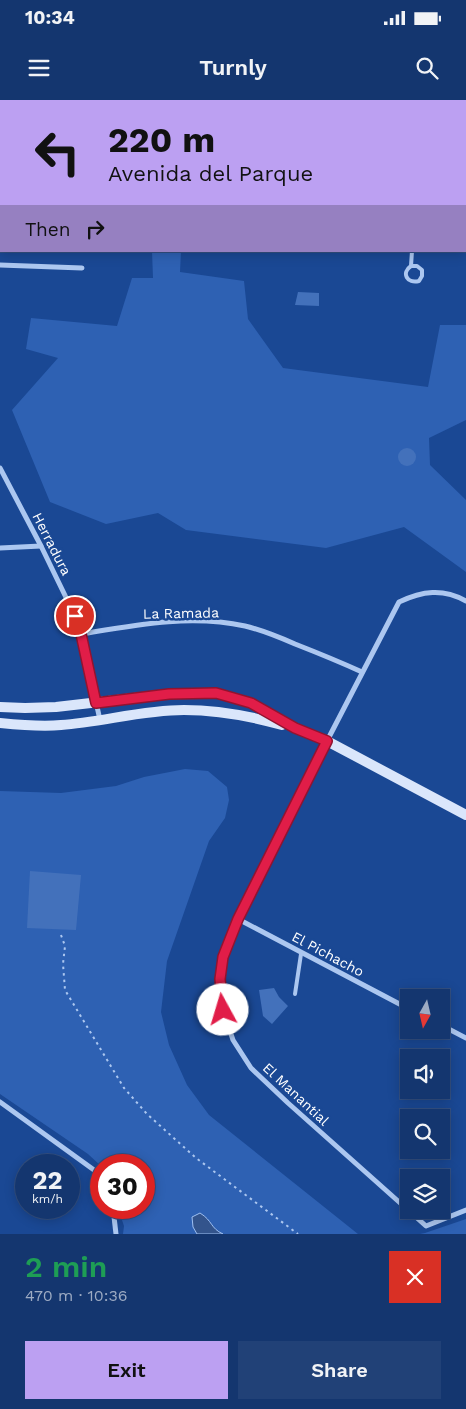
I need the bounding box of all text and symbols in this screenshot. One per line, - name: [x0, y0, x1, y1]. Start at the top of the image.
- text: 10:34: [25, 6, 75, 29]
- icon: menu: [25, 54, 53, 82]
- icon: search: [413, 54, 441, 82]
- text: Turnly: [199, 55, 267, 80]
- text: 220 m: [108, 119, 215, 161]
- icon: left: [25, 120, 90, 185]
- text: Avenida del Parque: [108, 161, 313, 186]
- icon: right: [81, 215, 109, 243]
- text: Then: [25, 218, 71, 241]
- street label: Herradura: [29, 510, 75, 578]
- pin: [54, 595, 96, 637]
- icon: arrive: [61, 602, 89, 630]
- street label: La Ramada: [143, 604, 219, 622]
- street label: El Pichacho: [289, 928, 367, 980]
- position arrow: [196, 983, 248, 1035]
- north arrow: [400, 989, 450, 1039]
- map controls: [400, 989, 450, 1219]
- button: sound: [400, 1049, 450, 1099]
- street label: El Manantial: [260, 1059, 333, 1129]
- button: search: [400, 1109, 450, 1159]
- speed limit sign: 30: [90, 1154, 155, 1219]
- text: 22: [33, 1166, 62, 1195]
- button: layers: [400, 1169, 450, 1219]
- text: km/h: [32, 1192, 63, 1206]
- text: 2 min: [25, 1249, 107, 1284]
- button: close: [389, 1251, 441, 1303]
- text: 470 m · 10:36: [25, 1286, 127, 1305]
- button: Exit: [25, 1341, 228, 1399]
- button: Share: [238, 1341, 441, 1399]

